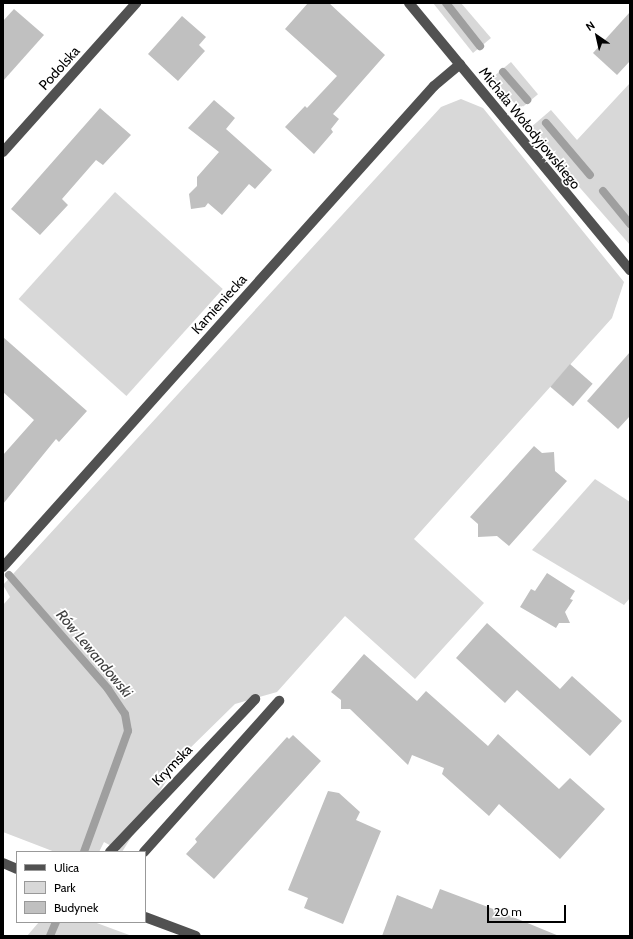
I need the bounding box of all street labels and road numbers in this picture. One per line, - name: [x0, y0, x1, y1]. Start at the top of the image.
- street label: Podolska: [35, 43, 83, 93]
- street label: Michała Wołodyjowskiego: [476, 64, 584, 192]
- street label: Kamieniecka: [188, 271, 250, 337]
- street label: Krymska: [148, 741, 196, 789]

